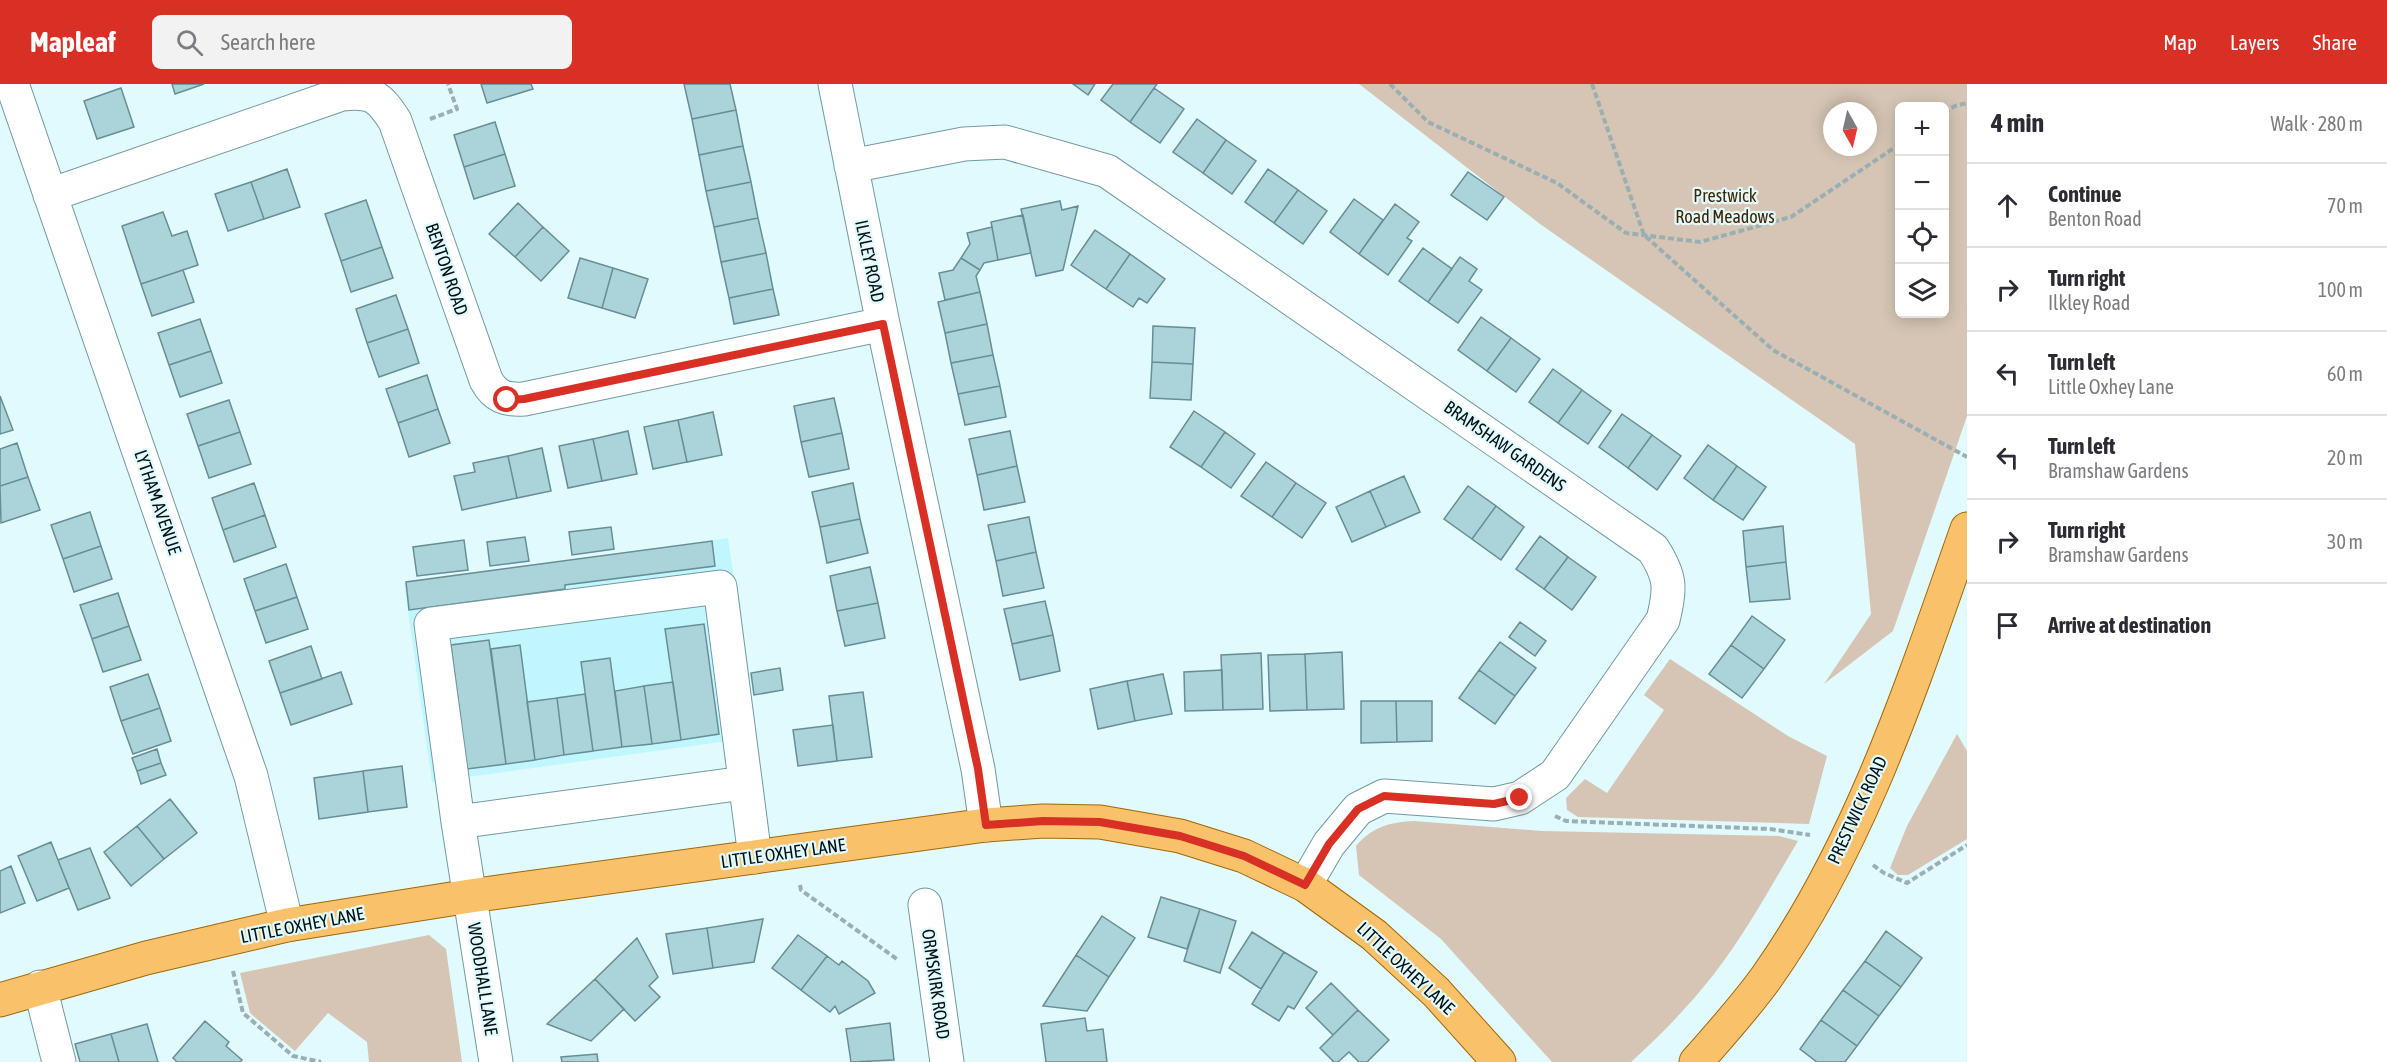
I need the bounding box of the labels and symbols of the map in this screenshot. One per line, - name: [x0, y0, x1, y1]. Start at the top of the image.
- north arrow: [1823, 102, 1877, 156]
- park label: Prestwick Road Meadows: [1675, 185, 1775, 227]
- street label: ILKLEY ROAD: [851, 218, 889, 304]
- street label: BENTON ROAD: [421, 220, 473, 318]
- route start: [493, 386, 519, 412]
- street label: BRAMSHAW GARDENS: [1440, 396, 1570, 496]
- street label: LYTHAM AVENUE: [130, 447, 186, 557]
- street label: PRESTWICK ROAD: [1823, 753, 1891, 867]
- route end: [1506, 784, 1532, 810]
- street label: LITTLE OXHEY LANE: [719, 834, 847, 872]
- street label: LITTLE OXHEY LANE: [238, 903, 366, 947]
- street label: LITTLE OXHEY LANE: [1353, 918, 1459, 1019]
- street label: WOODHALL LANE: [464, 921, 502, 1037]
- street label: ORMSKIRK ROAD: [918, 928, 954, 1040]

